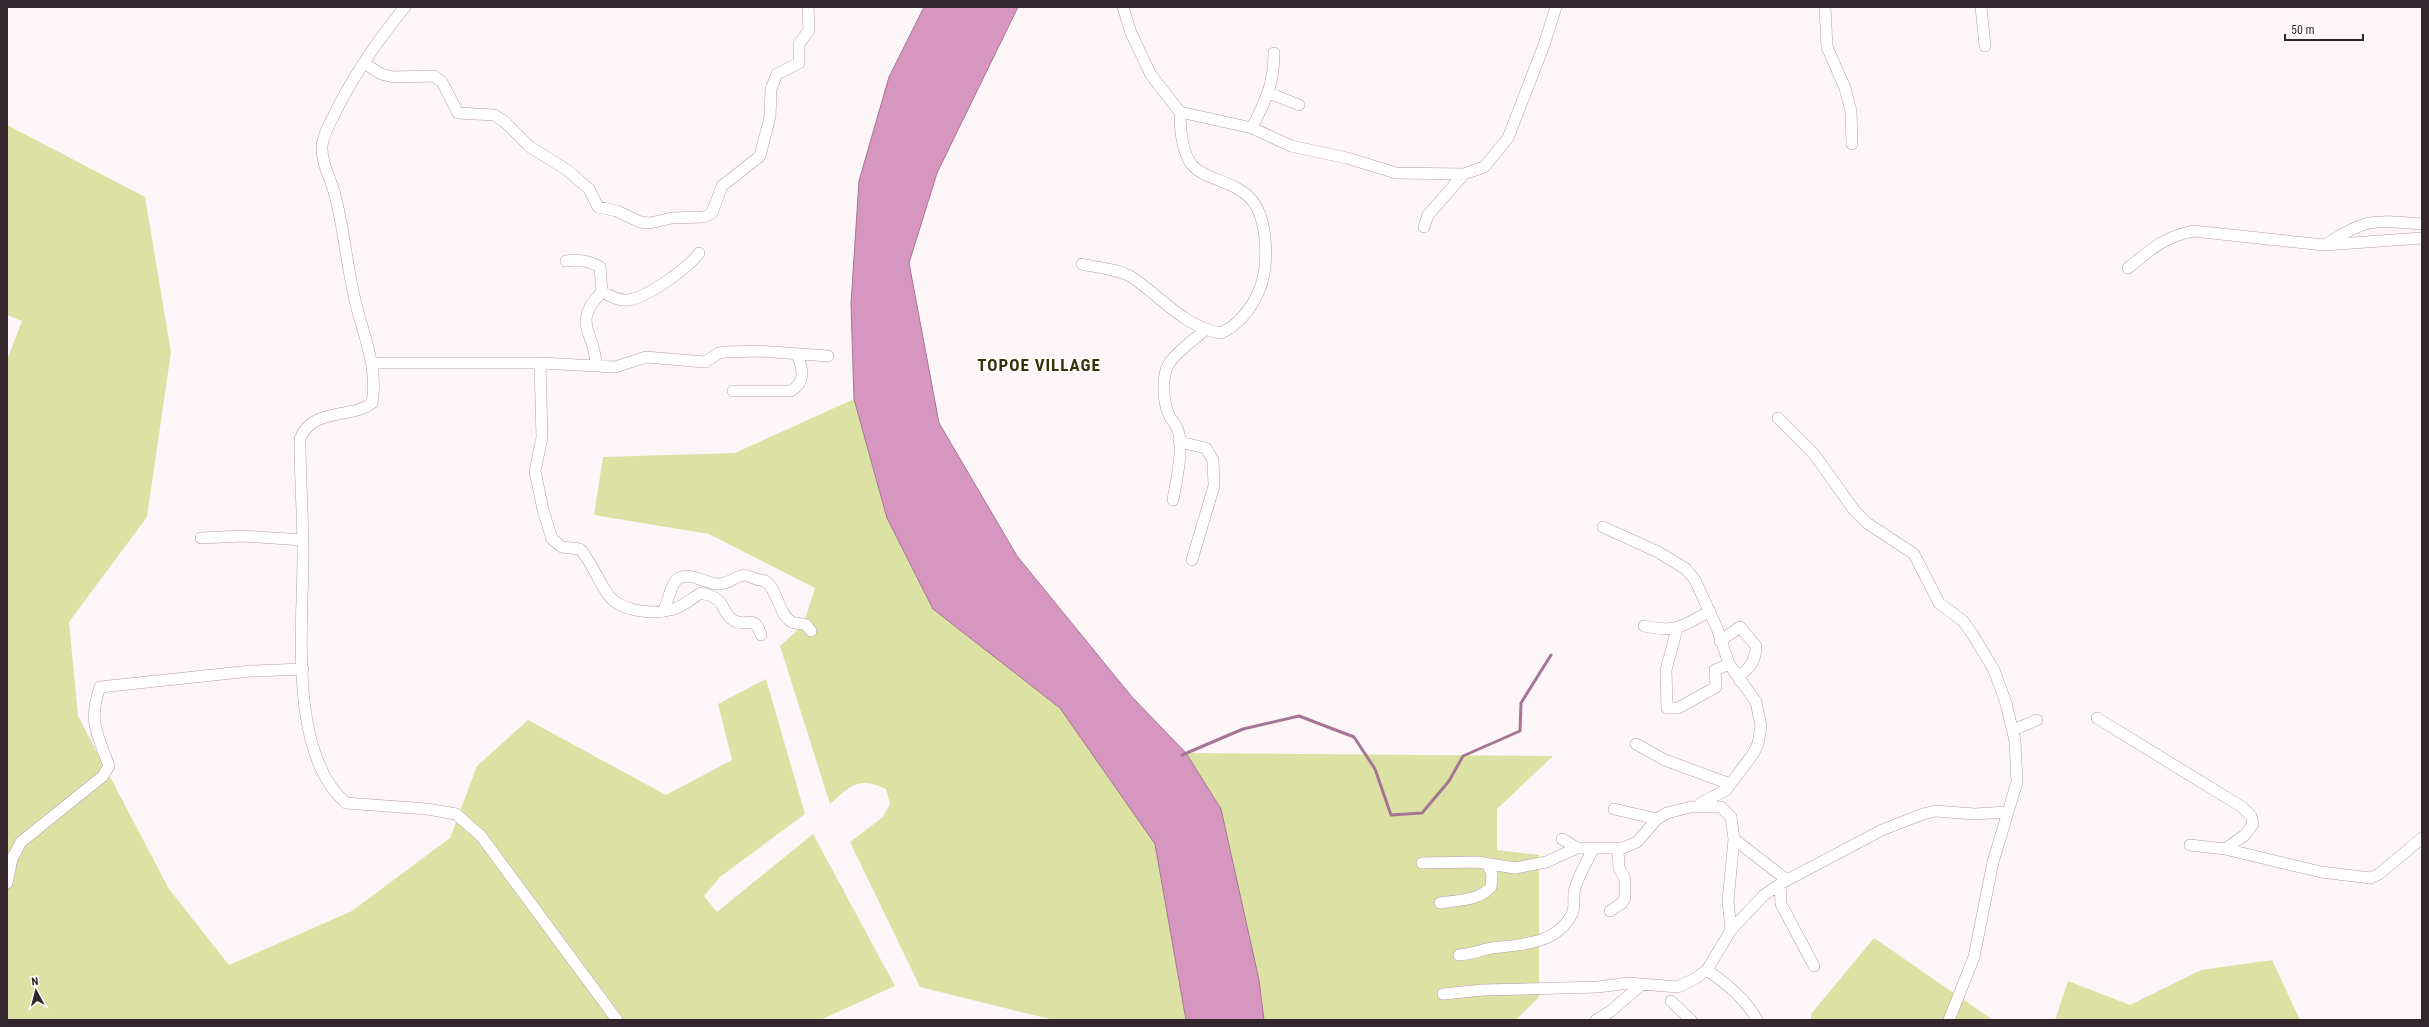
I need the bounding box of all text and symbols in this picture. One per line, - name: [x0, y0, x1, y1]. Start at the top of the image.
- scale bar: [2285, 16, 2363, 42]
- text: 50 m: [2291, 23, 2315, 37]
- district label: TOPOE VILLAGE: [977, 355, 1101, 375]
- north arrow: [16, 971, 56, 1011]
- text: N: [31, 975, 39, 988]

